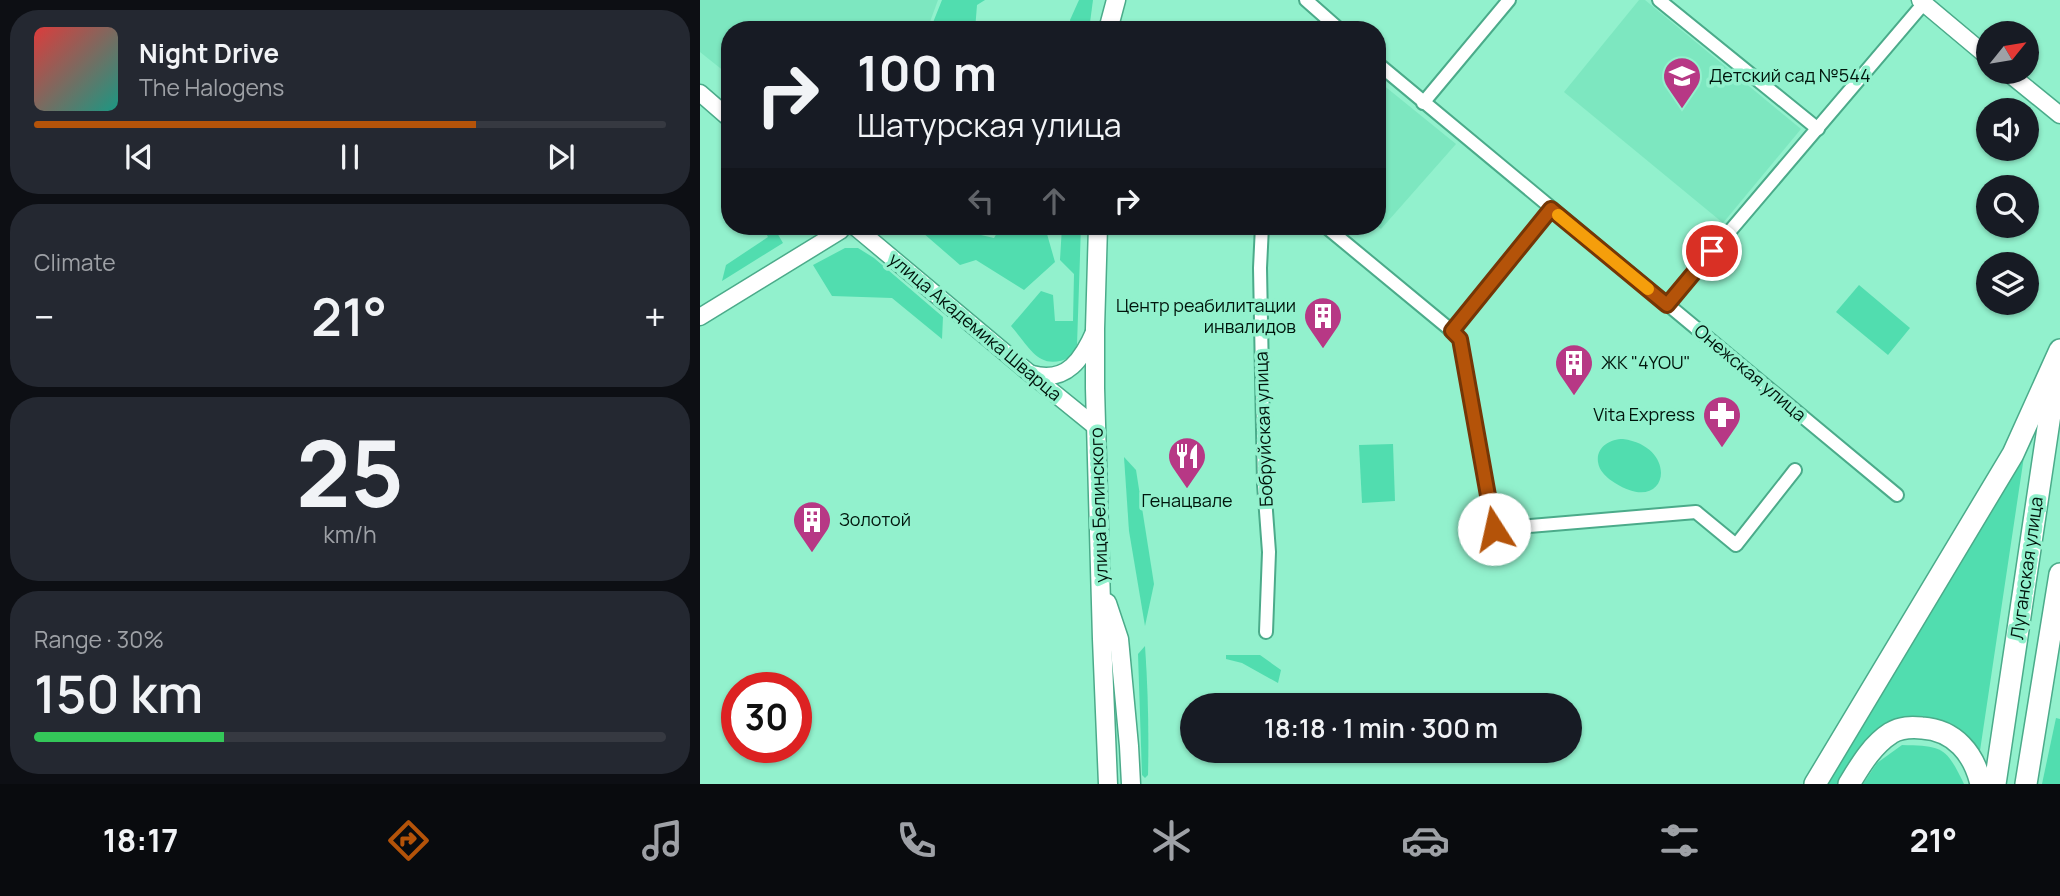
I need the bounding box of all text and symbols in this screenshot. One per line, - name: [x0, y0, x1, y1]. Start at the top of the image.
- north arrow: [1976, 21, 2039, 84]
- map controls: [1976, 21, 2039, 315]
- text: Night Drive: [139, 35, 279, 71]
- text: 100 m: [857, 39, 997, 106]
- icon: right: [742, 49, 833, 140]
- school or university icon: Детский сад №544: [1661, 55, 1703, 110]
- place label: Детский сад №544: [1709, 63, 1871, 87]
- text: The Halogens: [139, 71, 284, 103]
- button: sound: [1976, 98, 2039, 161]
- text: Шатурская улица: [857, 103, 1121, 147]
- icon: previous: [120, 138, 158, 176]
- icon: pause: [331, 138, 369, 176]
- icon: next: [542, 138, 580, 176]
- button: search: [1976, 175, 2039, 238]
- icon: left: [962, 182, 1000, 220]
- icon: ahead: [1035, 182, 1073, 220]
- icon: right: [1108, 182, 1146, 220]
- pin: [1682, 221, 1742, 281]
- icon: arrive: [1693, 232, 1731, 270]
- text: Climate: [34, 246, 116, 278]
- street label: улица Академика Шварца: [884, 247, 1067, 406]
- button: layers: [1976, 252, 2039, 315]
- text: 21°: [311, 281, 387, 352]
- text: −: [34, 290, 55, 342]
- text: +: [644, 290, 666, 342]
- place label: Центр реабилитации инвалидов: [1116, 293, 1296, 338]
- building icon: Центр реабилитации инвалидов: [1302, 295, 1344, 350]
- street label: Онежская улица: [1690, 318, 1812, 426]
- building icon: ЖК "4YOU": [1553, 342, 1595, 397]
- place label: ЖК "4YOU": [1601, 350, 1691, 374]
- street label: Бобруйская улица: [1248, 351, 1278, 507]
- pharmacy icon: Vita Express: [1701, 394, 1743, 449]
- place label: Vita Express: [1593, 402, 1695, 426]
- text: 25: [296, 410, 404, 534]
- street label: улица Белинского: [1083, 427, 1113, 583]
- restaurant icon: Генацвале: [1166, 435, 1208, 490]
- place label: Генацвале: [1141, 488, 1233, 512]
- position arrow: [1457, 492, 1531, 566]
- street label: Луганская улица: [2004, 495, 2048, 641]
- building icon: Золотой: [791, 499, 833, 554]
- place label: Золотой: [839, 507, 911, 531]
- text: km/h: [323, 518, 377, 550]
- text: Range · 30%: [34, 623, 164, 655]
- text: 150 km: [34, 658, 203, 729]
- speed limit sign: 30: [721, 672, 812, 763]
- text: 18:18 · 1 min · 300 m: [1264, 710, 1498, 746]
- icon: directions: [384, 816, 433, 865]
- icon: music: [638, 816, 687, 865]
- icon: phone: [892, 816, 941, 865]
- icon: climate: [1147, 816, 1196, 865]
- icon: car: [1401, 816, 1450, 865]
- icon: filters: [1655, 816, 1704, 865]
- text: 18:17: [103, 818, 178, 862]
- text: 21°: [1910, 818, 1957, 862]

